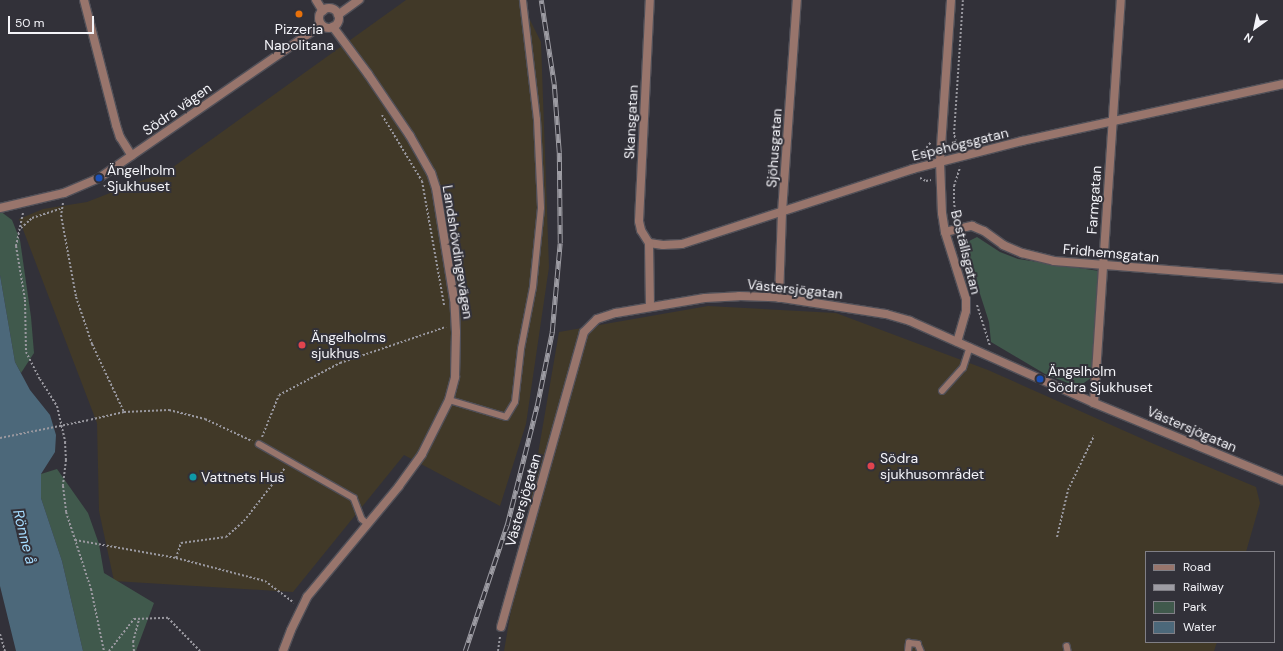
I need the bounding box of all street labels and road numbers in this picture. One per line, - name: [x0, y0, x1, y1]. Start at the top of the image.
- street label: Södra vägen: [139, 79, 215, 139]
- street label: Skansgatan: [621, 85, 641, 159]
- street label: Sjöhusgatan: [763, 108, 785, 188]
- street label: Espehögsgatan: [910, 124, 1010, 164]
- street label: Farmgatan: [1083, 165, 1105, 235]
- street label: Landshövdingevägen: [439, 184, 477, 320]
- street label: Boställsgatan: [947, 208, 985, 296]
- street label: Fridhemsgatan: [1062, 240, 1160, 266]
- street label: Västersjögatan: [746, 276, 844, 302]
- street label: Västersjögatan: [1144, 402, 1240, 456]
- street label: Västersjögatan: [502, 451, 544, 549]

